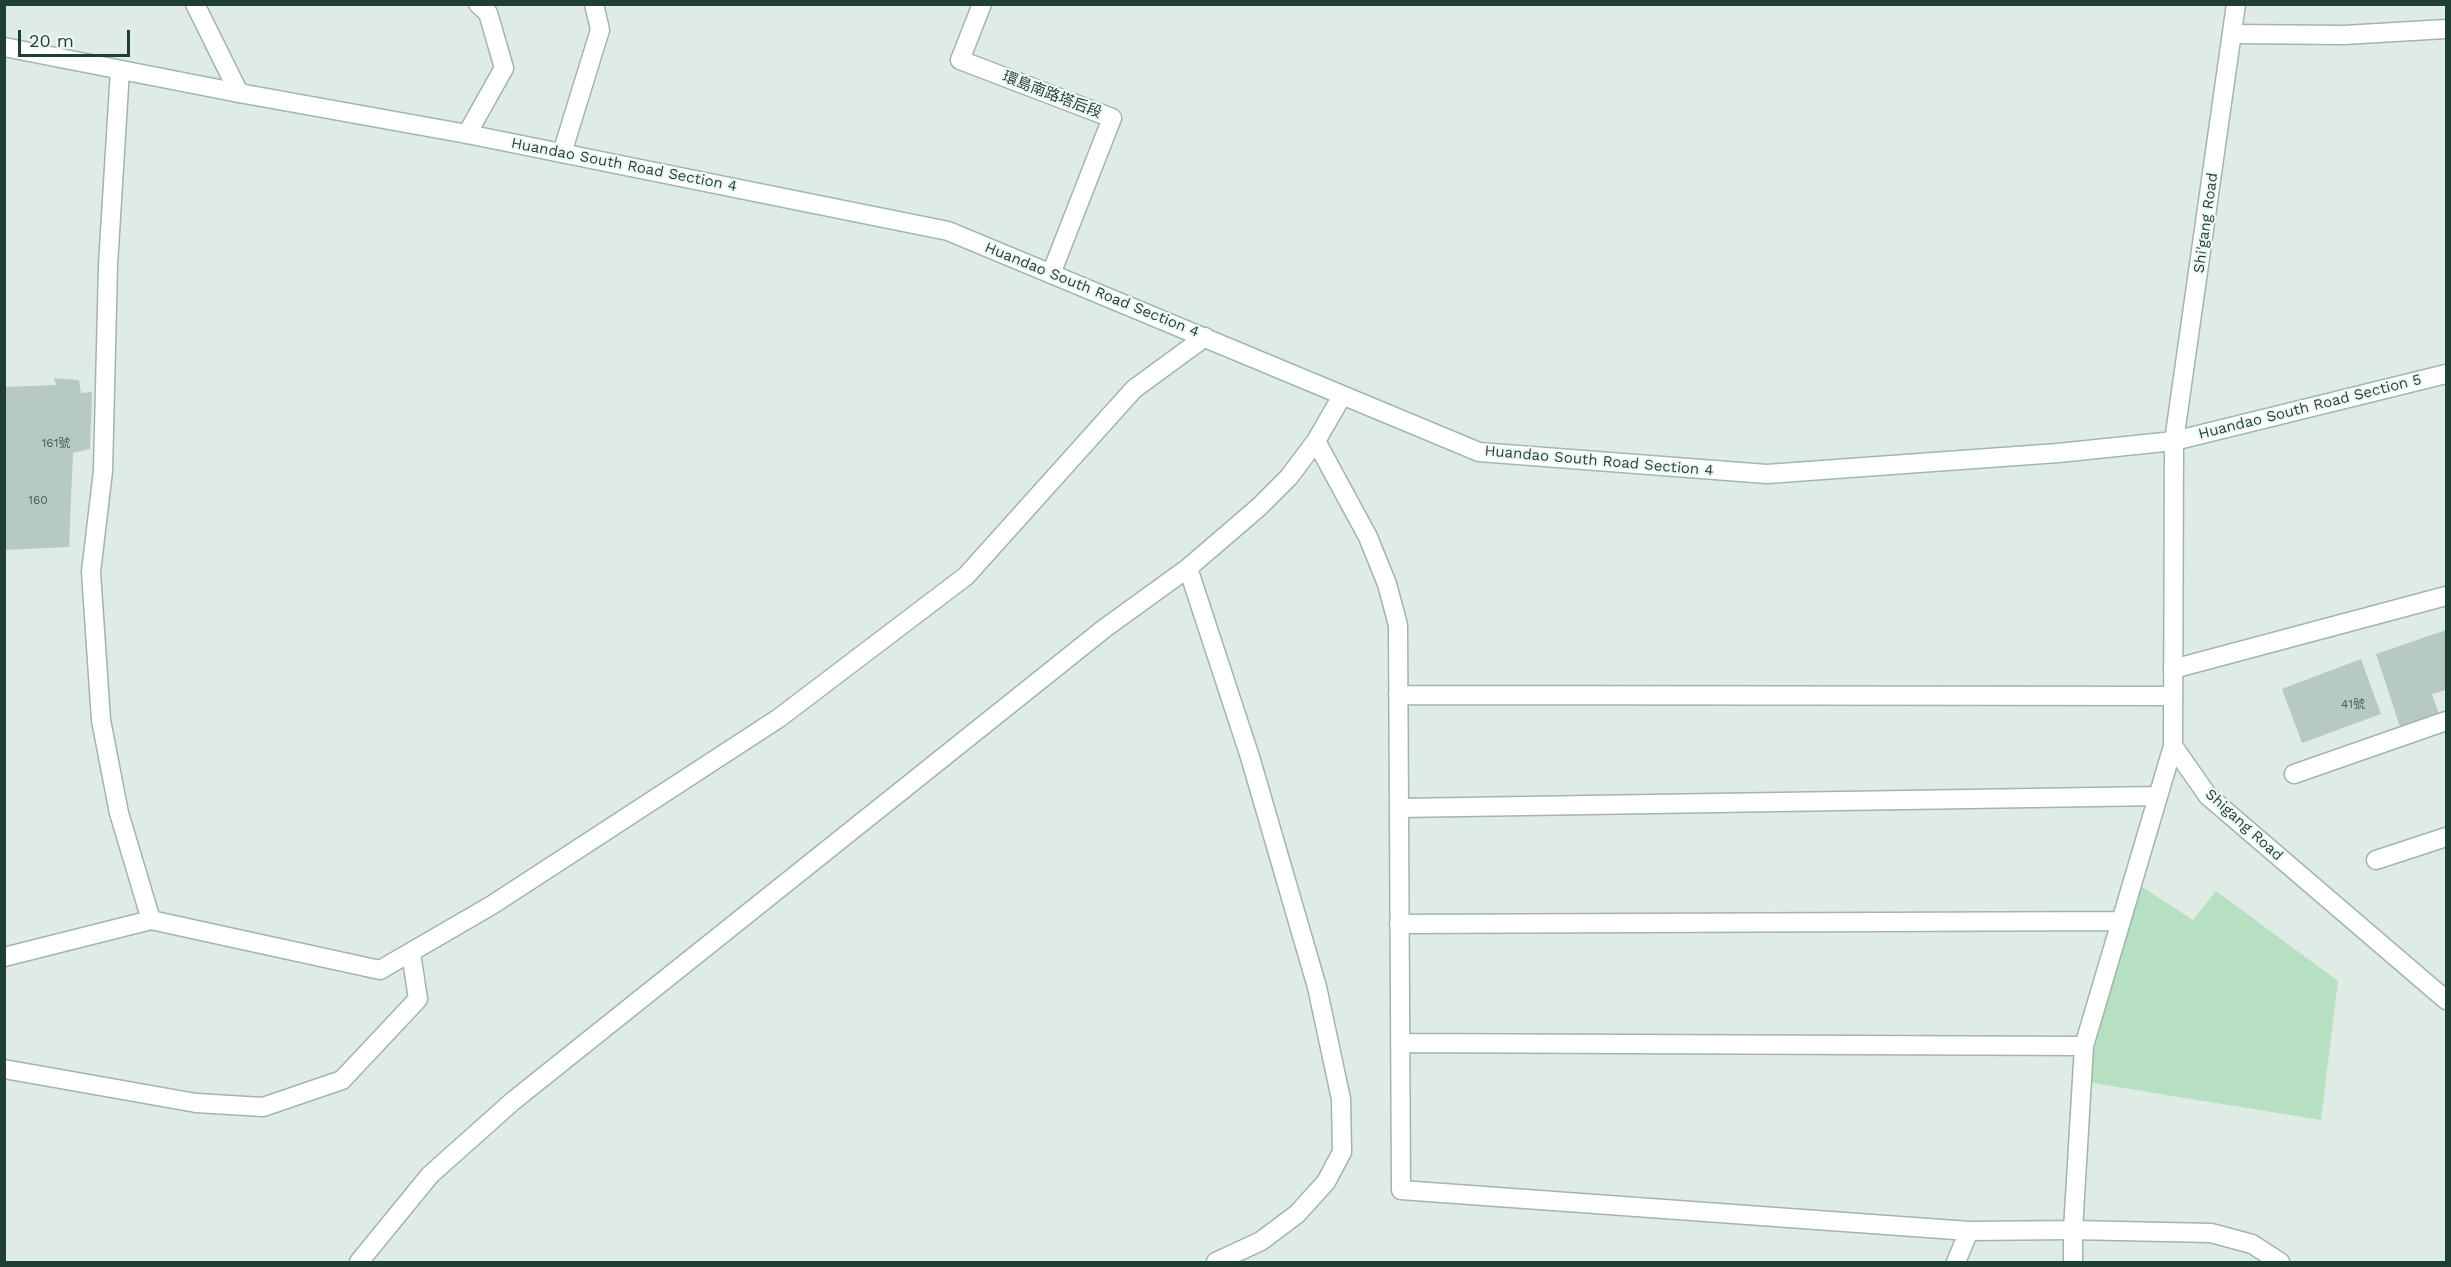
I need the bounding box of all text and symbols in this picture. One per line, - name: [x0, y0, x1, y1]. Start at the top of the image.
- scale bar: [21, 18, 134, 56]
- text: 20 m: [29, 30, 74, 51]
- street label: 環島南路塔后段: [1000, 68, 1104, 122]
- street label: Huandao South Road Section 4: [510, 134, 738, 196]
- street label: Shi'gang Road: [2190, 172, 2222, 274]
- street label: Huandao South Road Section 4: [982, 239, 1202, 341]
- street label: Huandao South Road Section 5: [2197, 371, 2423, 443]
- house number: 161號: [42, 436, 70, 450]
- street label: Huandao South Road Section 4: [1484, 442, 1714, 480]
- house number: 160: [28, 493, 48, 507]
- house number: 41號: [2341, 697, 2365, 711]
- street label: Shigang Road: [2201, 785, 2287, 865]

